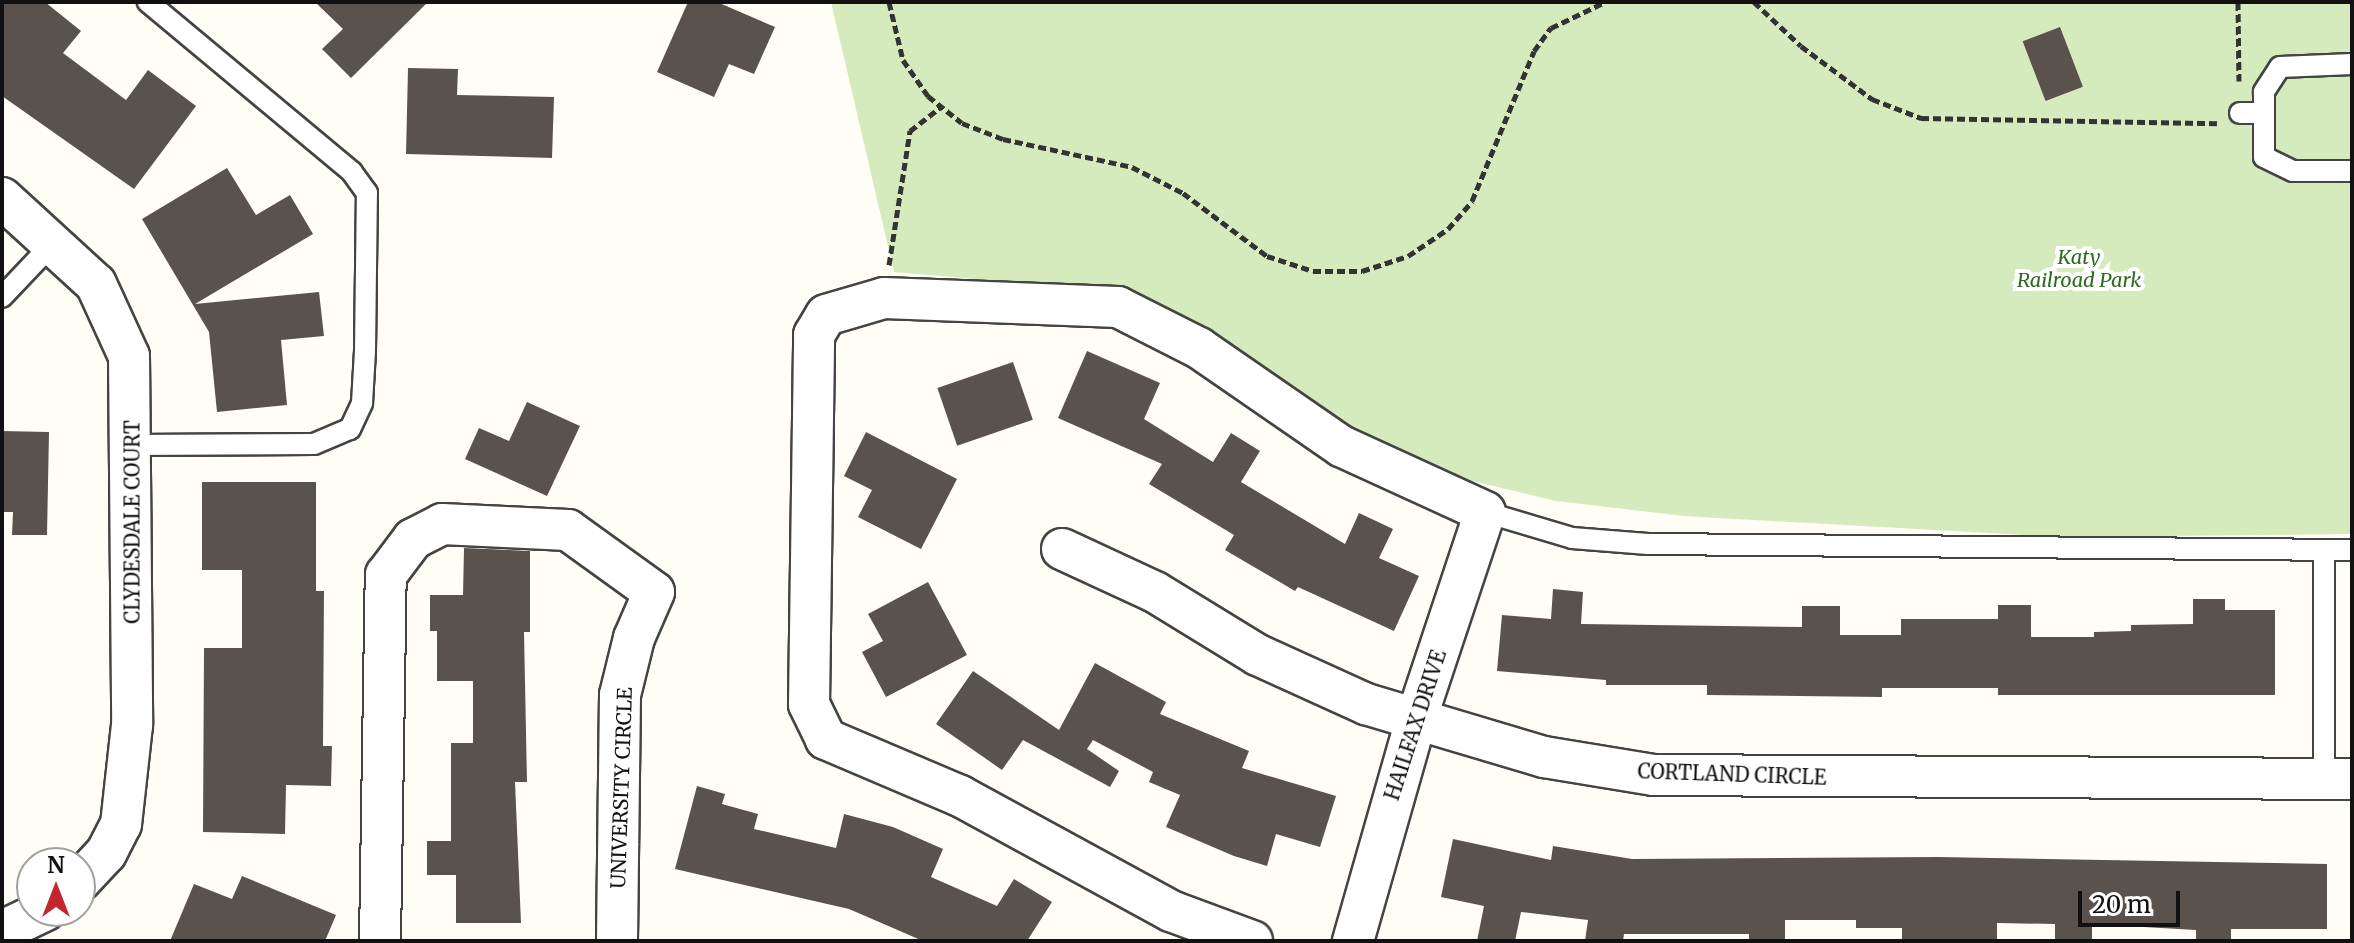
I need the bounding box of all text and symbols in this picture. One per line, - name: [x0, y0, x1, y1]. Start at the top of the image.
- park label: Katy Railroad Park: [2017, 245, 2141, 292]
- street label: CLYDESDALE COURT: [120, 420, 144, 624]
- street label: HAILFAX DRIVE: [1379, 647, 1451, 803]
- street label: UNIVERSITY CIRCLE: [605, 687, 637, 889]
- street label: CORTLAND CIRCLE: [1637, 759, 1827, 789]
- north arrow: [16, 847, 96, 927]
- text: N: [47, 851, 65, 879]
- scale bar: [2082, 875, 2184, 925]
- text: 20 m: [2092, 889, 2151, 920]

